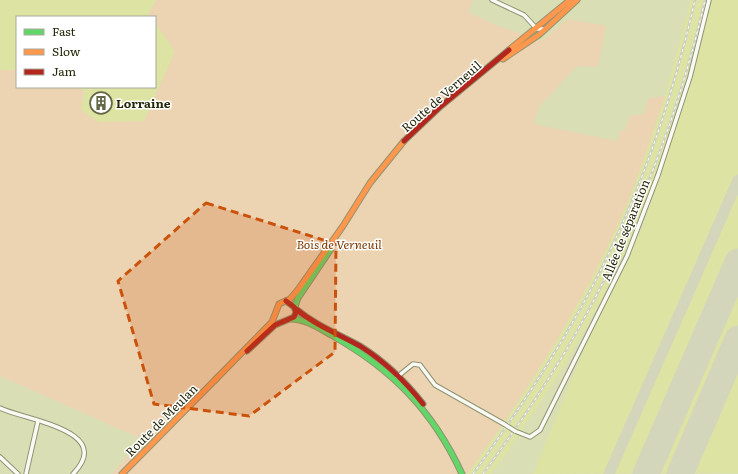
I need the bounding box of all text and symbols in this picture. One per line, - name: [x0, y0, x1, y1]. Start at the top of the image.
- legend: [16, 16, 156, 88]
- text: Fast: [52, 22, 76, 40]
- text: Slow: [52, 42, 81, 60]
- street label: Route de Verneuil: [397, 56, 485, 136]
- text: Jam: [52, 62, 77, 80]
- building icon: Lorraine: [88, 90, 114, 116]
- place label: Lorraine: [116, 94, 171, 112]
- street label: Allée de séparation: [596, 176, 654, 284]
- park label: Bois de Verneuil: [296, 235, 382, 253]
- street label: Route de Meulan: [121, 380, 201, 460]

